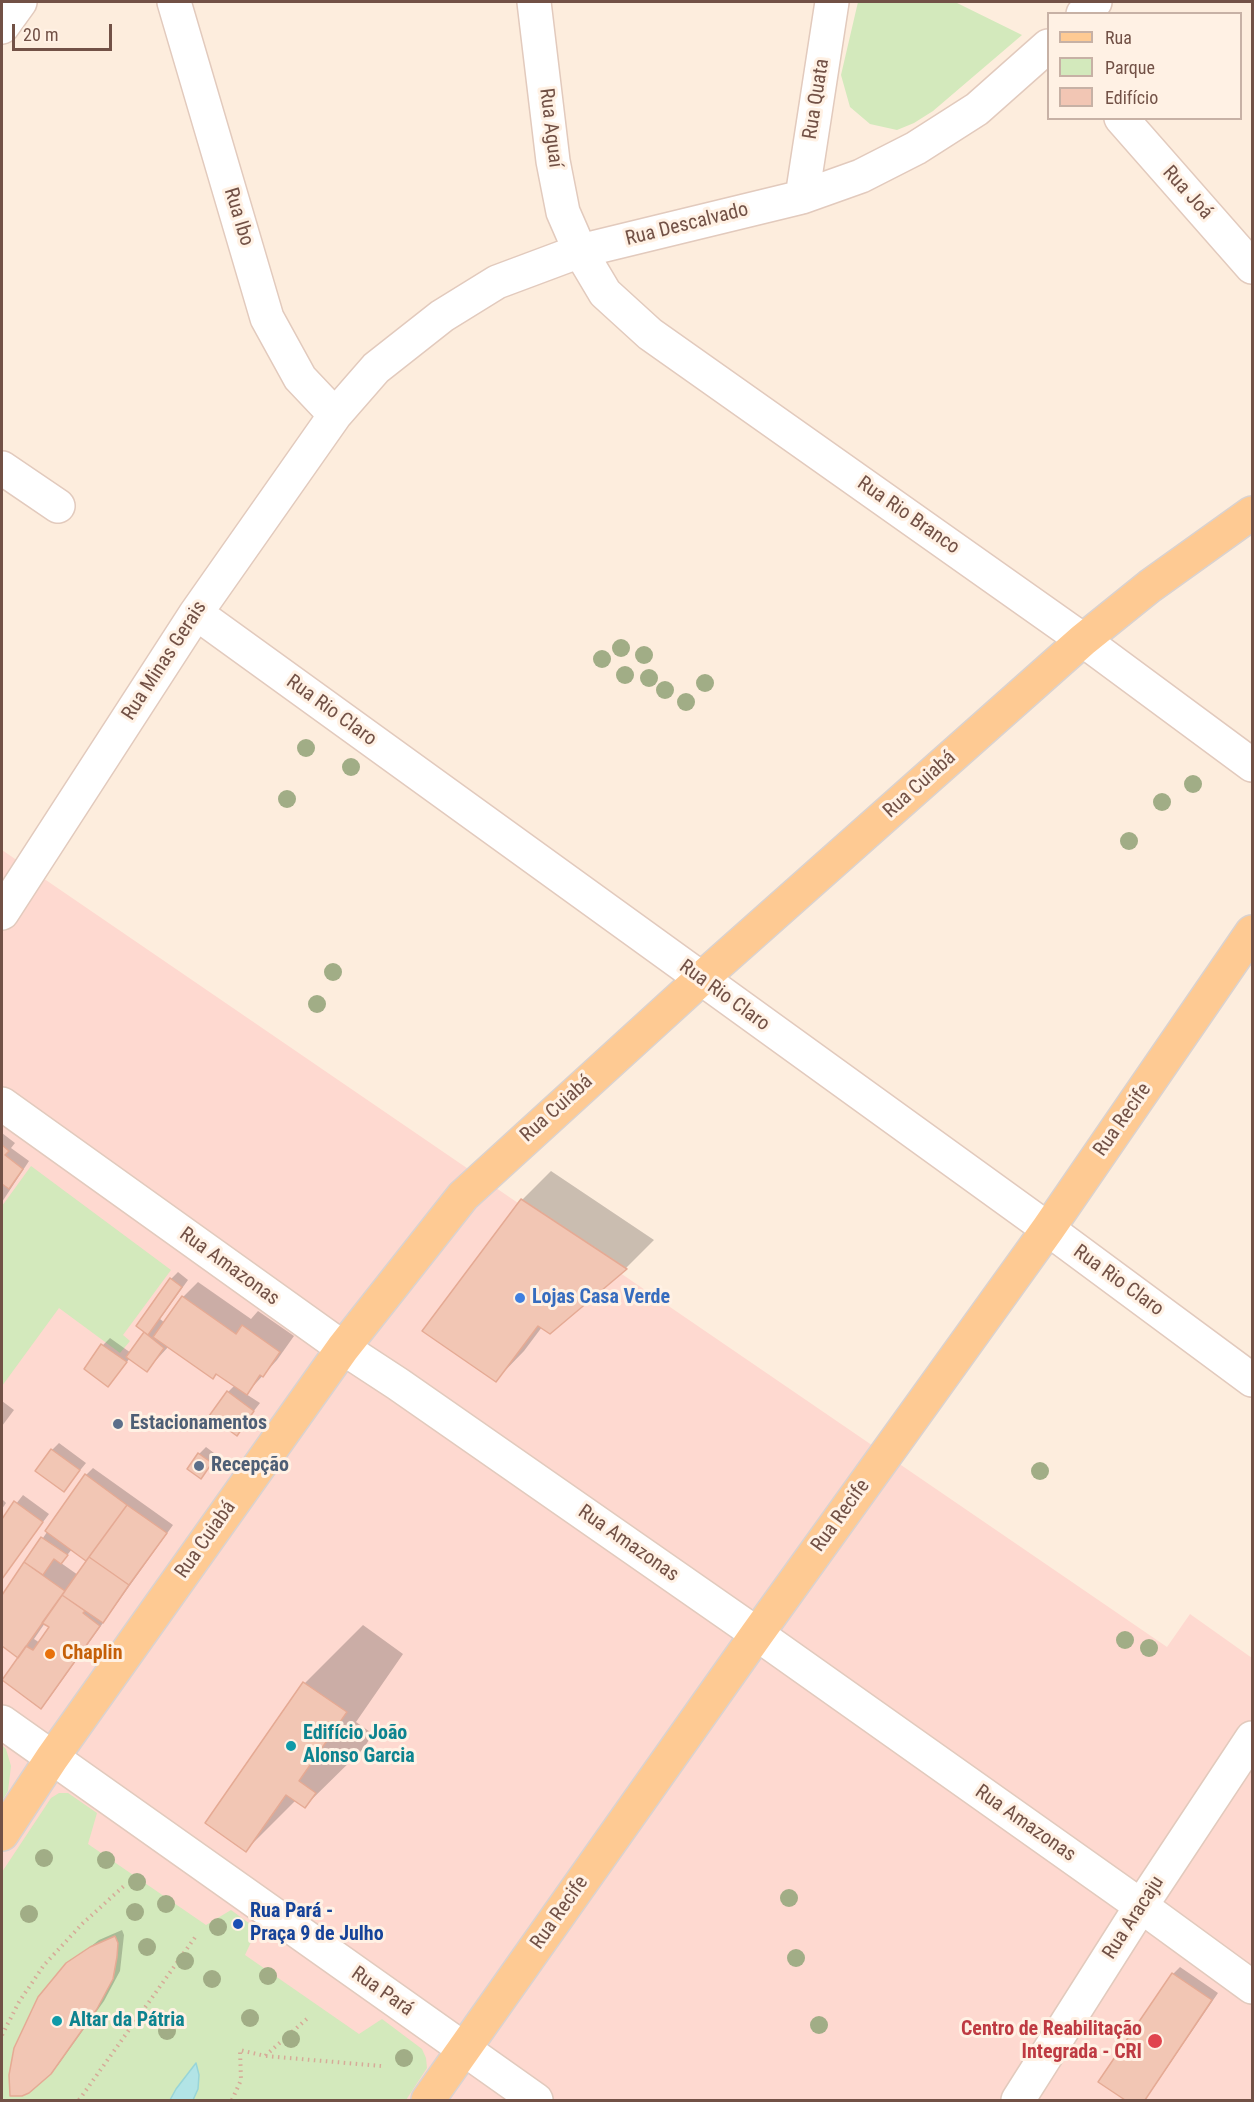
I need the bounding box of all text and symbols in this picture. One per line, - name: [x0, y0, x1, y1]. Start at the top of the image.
- scale bar: [15, 12, 116, 50]
- legend: [1047, 12, 1242, 120]
- text: 20 m: [23, 24, 58, 45]
- text: Rua: [1105, 27, 1132, 48]
- street label: Rua Quata: [799, 57, 835, 141]
- text: Parque: [1105, 57, 1155, 78]
- street label: Rua Aguaí: [533, 87, 567, 169]
- text: Edifício: [1105, 87, 1158, 108]
- street label: Rua Joá: [1157, 161, 1217, 225]
- street label: Rua Ibo: [218, 185, 258, 249]
- street label: Rua Descalvado: [623, 198, 751, 252]
- street label: Rua Rio Branco: [852, 472, 964, 560]
- street label: Rua Minas Gerais: [118, 597, 212, 725]
- street label: Rua Rio Claro: [281, 670, 381, 752]
- street label: Rua Cuiabá: [879, 746, 961, 824]
- street label: Rua Rio Claro: [674, 955, 774, 1037]
- street label: Rua Cuiabá: [516, 1070, 598, 1148]
- street label: Rua Recife: [1089, 1079, 1157, 1161]
- street label: Rua Amazonas: [174, 1223, 284, 1311]
- street label: Rua Rio Claro: [1068, 1240, 1168, 1322]
- place label: Lojas Casa Verde: [532, 1286, 670, 1310]
- marker: Lojas Casa Verde: [513, 1291, 527, 1305]
- place label: Estacionamentos: [130, 1412, 267, 1436]
- marker: Estacionamentos: [111, 1417, 125, 1431]
- place label: Recepção: [211, 1454, 289, 1478]
- marker: Recepção: [192, 1459, 206, 1473]
- street label: Rua Recife: [807, 1475, 875, 1557]
- street label: Rua Cuiabá: [171, 1497, 241, 1583]
- street label: Rua Amazonas: [573, 1500, 683, 1588]
- place label: Chaplin: [62, 1642, 122, 1666]
- marker: Chaplin: [43, 1647, 57, 1661]
- place label: Edifício João Alonso Garcia: [303, 1722, 415, 1769]
- marker: Edifício João Alonso Garcia: [284, 1739, 298, 1753]
- street label: Rua Amazonas: [970, 1780, 1080, 1868]
- street label: Rua Recife: [526, 1872, 594, 1954]
- street label: Rua Aracaju: [1098, 1872, 1170, 1964]
- place label: Rua Pará - Praça 9 de Julho: [250, 1900, 384, 1947]
- marker: Rua Pará - Praça 9 de Julho: [231, 1917, 245, 1931]
- street label: Rua Pará: [346, 1962, 418, 2022]
- place label: Altar da Pátria: [69, 2009, 185, 2033]
- marker: Altar da Pátria: [50, 2014, 64, 2028]
- place label: Centro de Reabilitação Integrada - CRI: [961, 2018, 1142, 2065]
- marker: Centro de Reabilitação Integrada - CRI: [1146, 2032, 1164, 2050]

